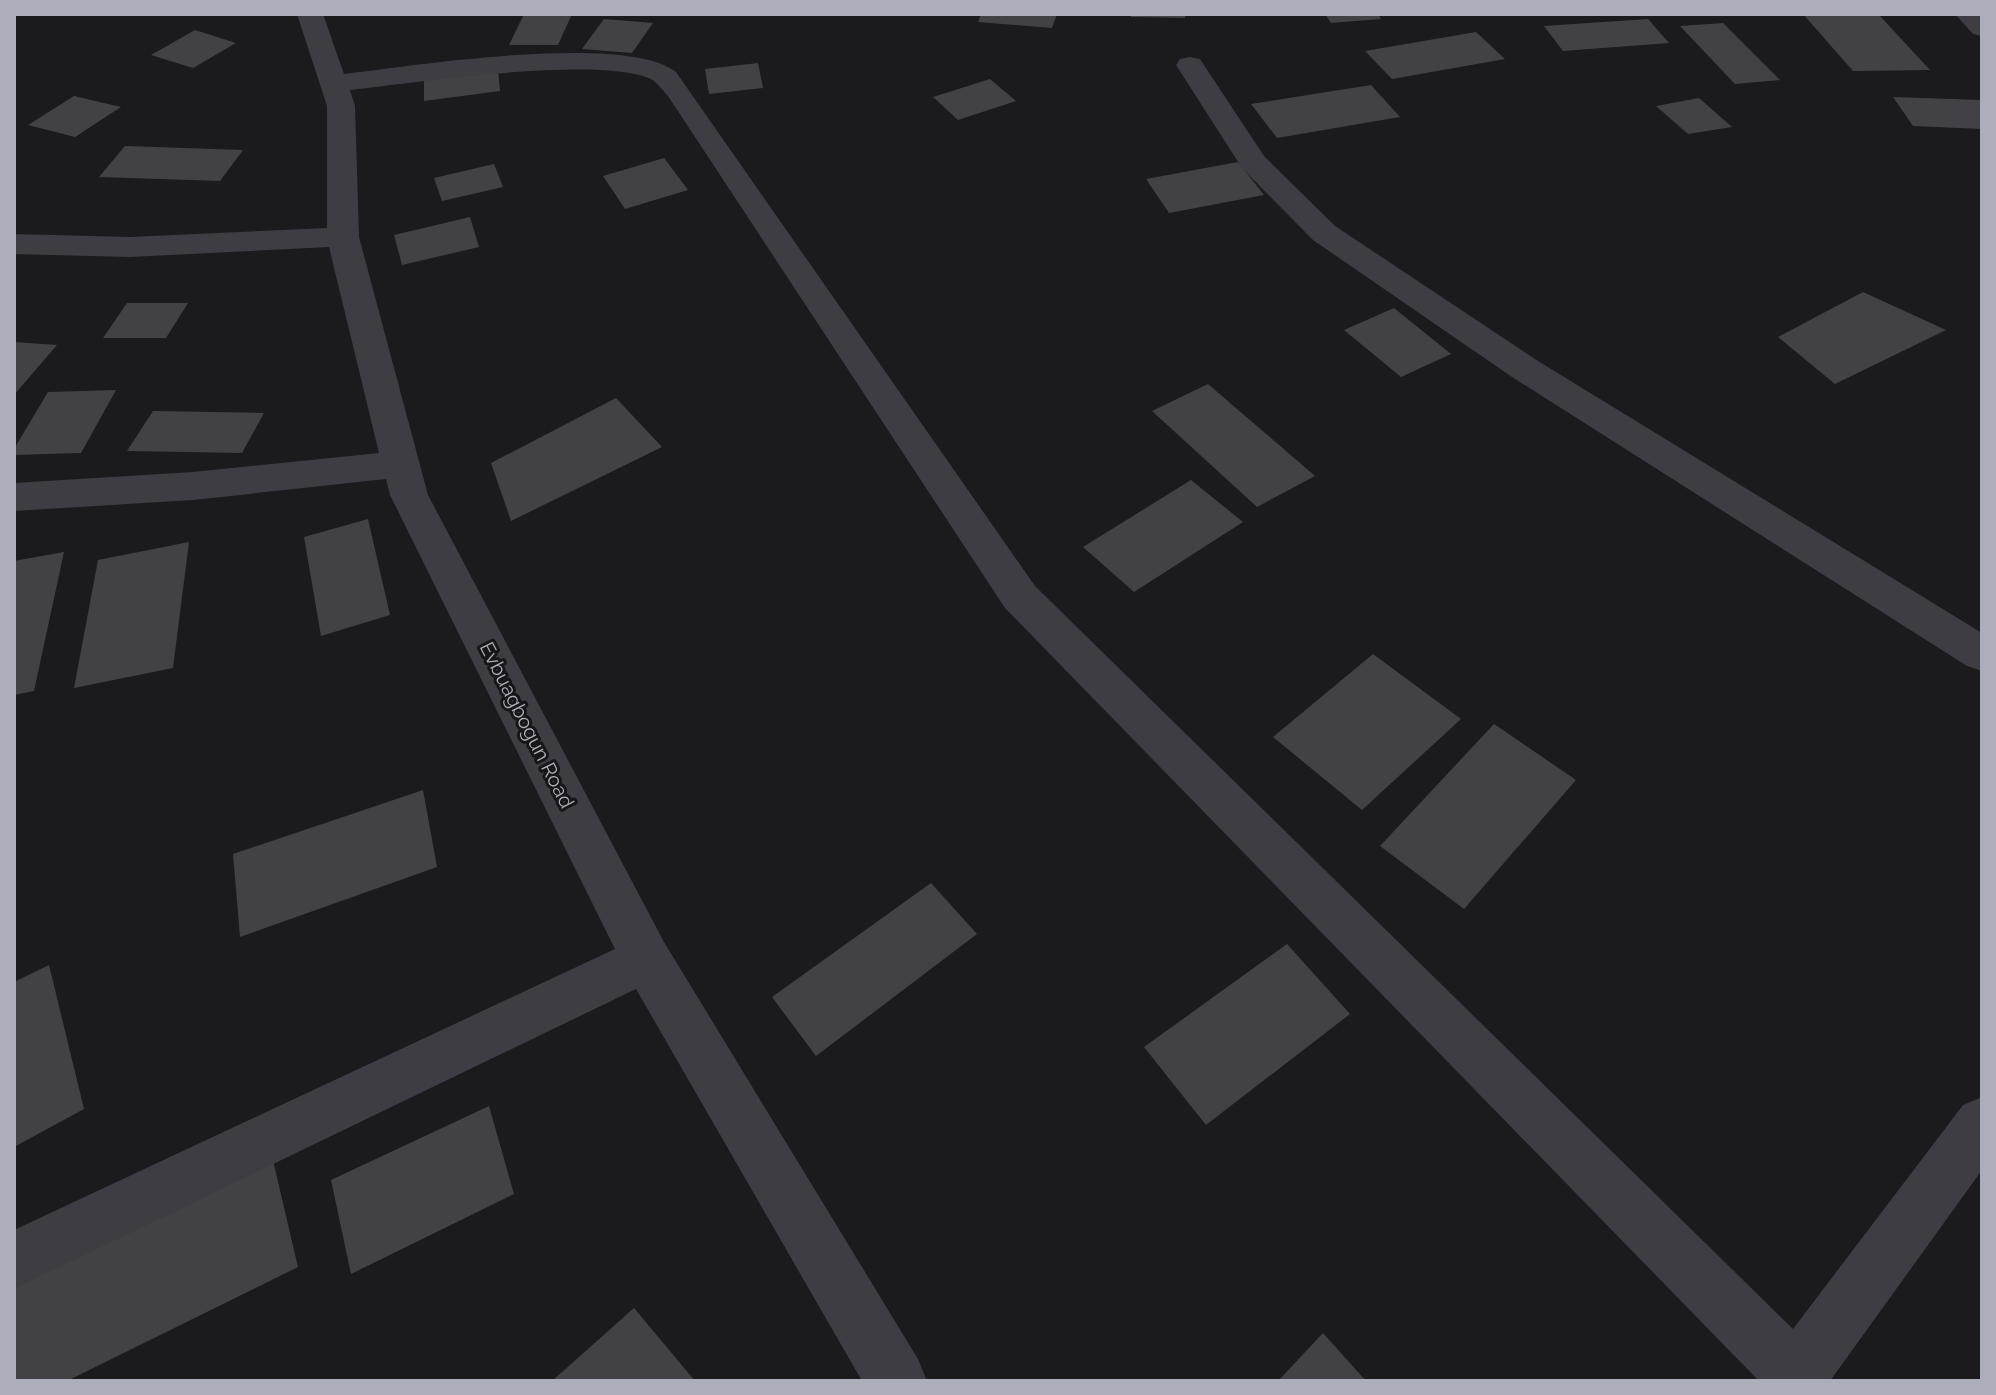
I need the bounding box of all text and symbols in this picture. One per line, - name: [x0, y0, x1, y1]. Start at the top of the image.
- street label: Evbuagbogun Road: [475, 638, 579, 812]

